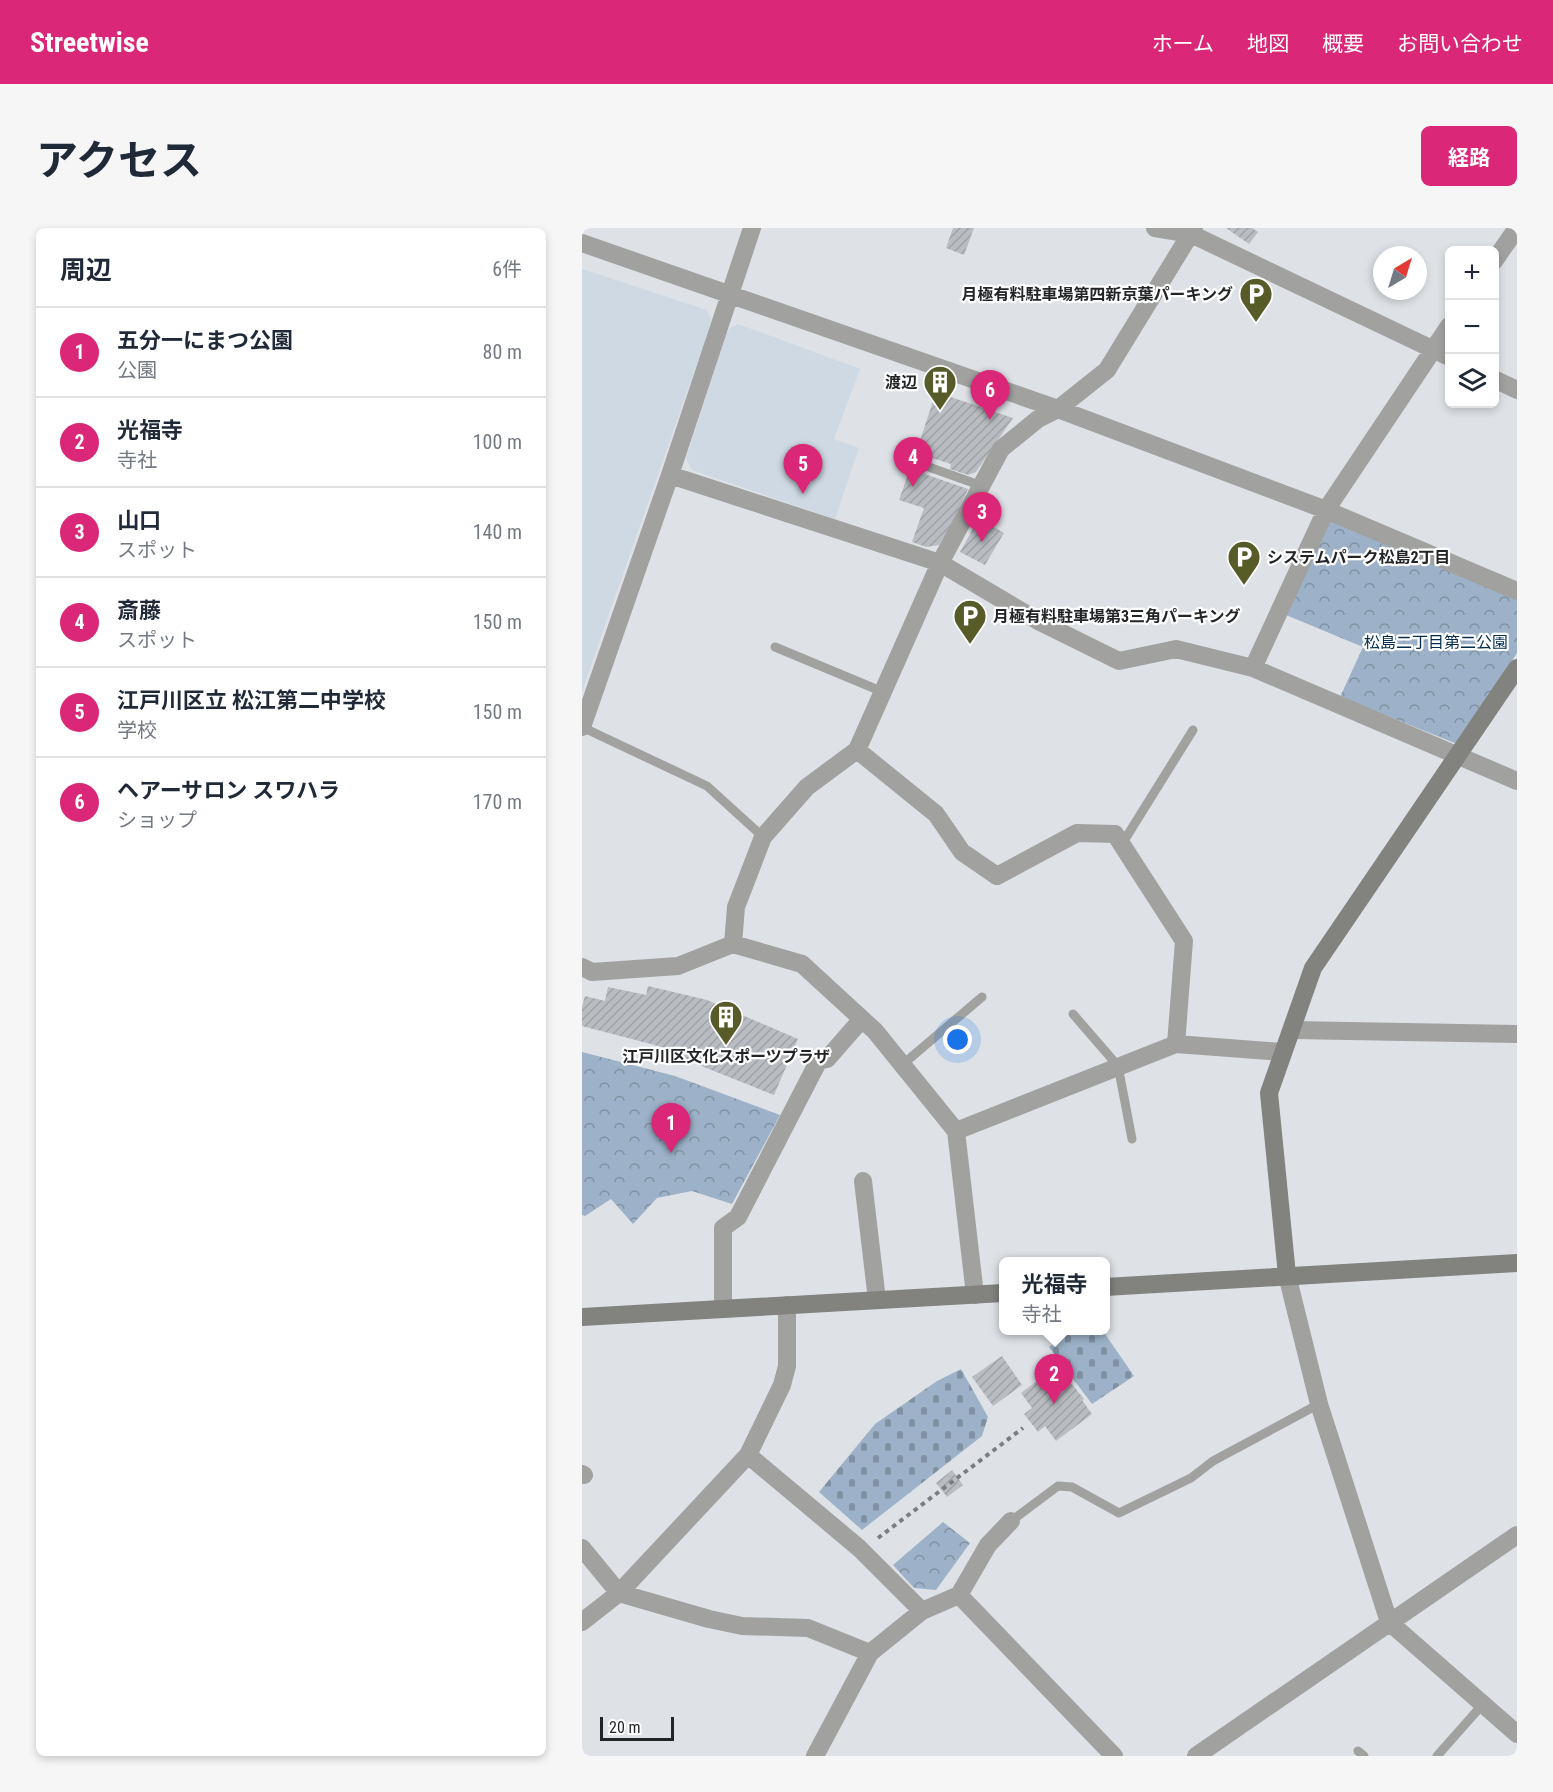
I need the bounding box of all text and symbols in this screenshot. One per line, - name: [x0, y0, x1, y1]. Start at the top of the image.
- text: Streetwise: [30, 26, 149, 59]
- text: ホーム: [1152, 32, 1214, 56]
- text: 地図: [1247, 32, 1289, 56]
- text: 概要: [1322, 32, 1364, 56]
- text: お問い合わせ: [1397, 32, 1523, 56]
- button: 経路: [1421, 126, 1517, 186]
- text: アクセス: [36, 136, 202, 185]
- north arrow: [1373, 246, 1427, 300]
- map controls: [1445, 246, 1499, 408]
- button: +: [1445, 246, 1499, 300]
- text: 周辺: [60, 255, 112, 285]
- text: 6件: [492, 257, 522, 281]
- parking icon: 月極有料駐車場第四新京葉パーキング: [1238, 276, 1274, 323]
- place label: 月極有料駐車場第四新京葉パーキング: [961, 285, 1233, 304]
- button: −: [1445, 300, 1499, 354]
- text: 五分一にまつ公園: [117, 328, 293, 353]
- text: 1: [74, 340, 85, 364]
- text: 80 m: [483, 340, 522, 364]
- button: layers: [1445, 354, 1499, 408]
- text: 公園: [117, 358, 157, 382]
- building icon: 渡辺: [922, 364, 958, 411]
- pin: 6: [970, 370, 1010, 420]
- place label: 渡辺: [885, 373, 918, 392]
- text: 光福寺: [117, 418, 183, 443]
- text: 2: [74, 430, 85, 454]
- text: 100 m: [473, 430, 522, 454]
- pin: 4: [894, 438, 932, 487]
- pin: 5: [784, 444, 822, 494]
- text: 寺社: [117, 448, 157, 472]
- pin: 3: [962, 492, 1002, 542]
- text: 山口: [117, 508, 161, 533]
- text: 3: [74, 520, 85, 544]
- text: 140 m: [473, 520, 522, 544]
- text: スポット: [117, 538, 197, 562]
- parking icon: システムパーク松島2丁目: [1226, 539, 1262, 586]
- place label: システムパーク松島2丁目: [1267, 548, 1451, 567]
- text: 斎藤: [117, 598, 161, 623]
- parking icon: 月極有料駐車場第3三角パーキング: [952, 598, 988, 645]
- place label: 月極有料駐車場第3三角パーキング: [993, 607, 1241, 626]
- text: 4: [74, 610, 85, 634]
- text: 150 m: [473, 610, 522, 634]
- text: スポット: [117, 628, 197, 652]
- park label: 松島二丁目第二公園: [1364, 633, 1508, 652]
- text: 江戸川区立 松江第二中学校: [117, 688, 386, 713]
- text: 5: [74, 700, 85, 724]
- text: 150 m: [473, 700, 522, 724]
- text: 学校: [117, 718, 157, 742]
- text: ヘアーサロン スワハラ: [117, 778, 340, 803]
- text: 6: [74, 790, 85, 814]
- text: 170 m: [473, 790, 522, 814]
- text: ショップ: [117, 808, 197, 832]
- building icon: 江戸川区文化スポーツプラザ: [708, 999, 744, 1046]
- your location: [943, 1025, 972, 1054]
- place label: 江戸川区文化スポーツプラザ: [622, 1047, 830, 1066]
- pin: 1: [652, 1104, 691, 1153]
- popup: [999, 1257, 1110, 1335]
- text: 光福寺: [1021, 1272, 1088, 1297]
- text: 寺社: [1021, 1302, 1061, 1326]
- pin: 2: [1034, 1354, 1074, 1404]
- scale bar: [600, 1714, 674, 1742]
- text: 20 m: [609, 1718, 641, 1737]

